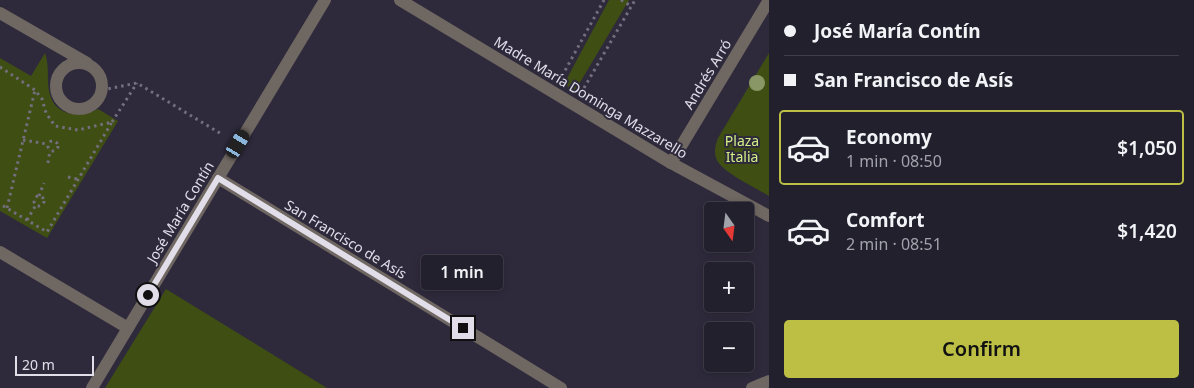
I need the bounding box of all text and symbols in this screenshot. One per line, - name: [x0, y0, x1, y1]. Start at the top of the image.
- text: José María Contín: [814, 18, 980, 44]
- street label: Madre María Dominga Mazzarello: [491, 32, 691, 162]
- street label: Andrés Arró: [679, 35, 735, 113]
- text: San Francisco de Asís: [814, 67, 1013, 93]
- text: Economy: [846, 124, 932, 150]
- icon: car: [786, 125, 831, 170]
- car: [223, 127, 252, 161]
- park label: Plaza Italia: [725, 131, 759, 166]
- text: $1,050: [1117, 135, 1177, 161]
- text: 1 min · 08:50: [846, 150, 942, 172]
- street label: José María Contín: [141, 158, 218, 268]
- street label: San Francisco de Asís: [281, 195, 411, 283]
- north arrow: [704, 202, 754, 252]
- map controls: [704, 202, 754, 372]
- text: Comfort: [846, 207, 925, 233]
- icon: car: [786, 208, 831, 253]
- text: $1,420: [1117, 218, 1177, 244]
- text: 2 min · 08:51: [846, 233, 942, 255]
- callout: 1 min: [422, 255, 504, 290]
- text: 1 min: [440, 261, 484, 283]
- button: +: [704, 262, 754, 312]
- route start: [137, 284, 159, 306]
- route end: [452, 317, 474, 339]
- button: Confirm: [784, 320, 1179, 378]
- button: −: [704, 322, 754, 372]
- scale bar: [15, 353, 94, 376]
- text: 20 m: [22, 355, 55, 374]

